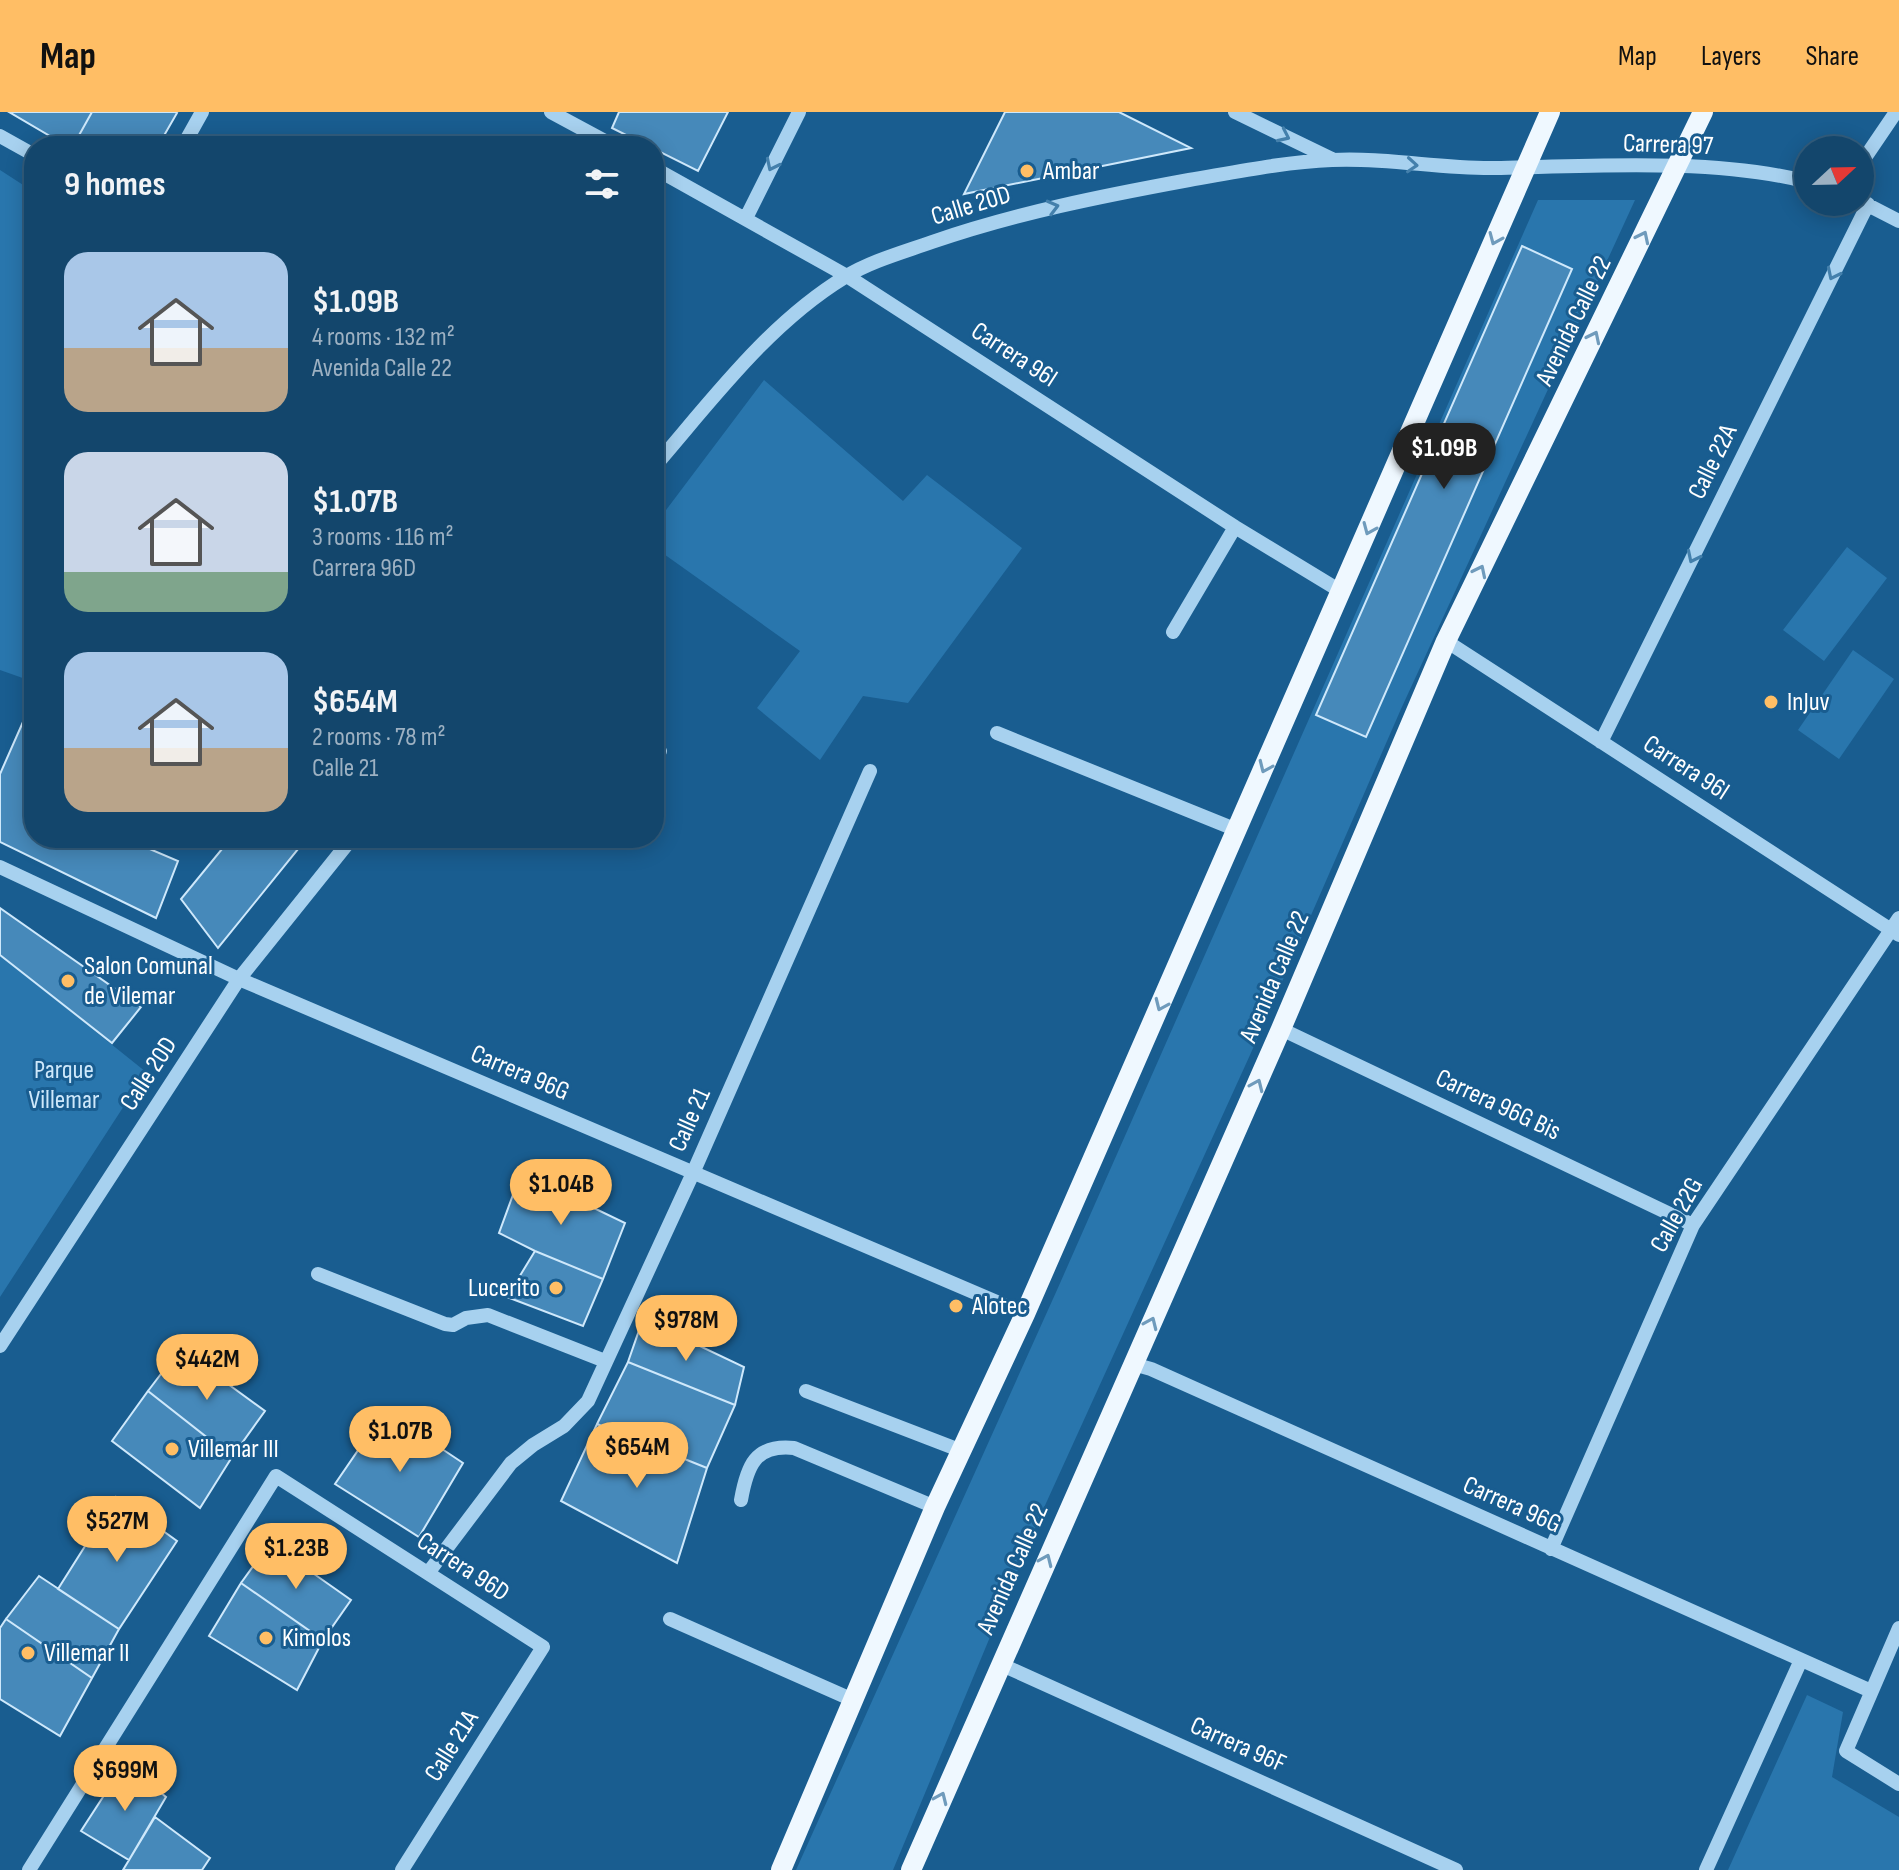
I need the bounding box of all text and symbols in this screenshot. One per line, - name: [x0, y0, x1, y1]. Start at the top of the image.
- text: Map: [40, 34, 96, 79]
- text: Map: [1618, 40, 1657, 73]
- text: Layers: [1701, 40, 1761, 73]
- text: Share: [1805, 40, 1859, 73]
- one-way arrow: [1276, 127, 1290, 143]
- street label: Carrera 97: [1622, 128, 1714, 162]
- north arrow: [1794, 136, 1874, 216]
- map controls: [1794, 136, 1874, 216]
- place label: Ambar: [1042, 156, 1100, 187]
- one-way arrow: [1406, 156, 1419, 173]
- one-way arrow: [767, 157, 782, 172]
- icon: filters: [580, 162, 624, 206]
- marker: Ambar: [1018, 162, 1036, 180]
- text: 9 homes: [64, 164, 165, 205]
- street label: Calle 20D: [927, 179, 1015, 233]
- one-way arrow: [1046, 200, 1060, 216]
- one-way arrow: [1488, 230, 1504, 245]
- one-way arrow: [1634, 231, 1649, 246]
- street label: Avenida Calle 22: [1529, 251, 1619, 392]
- one-way arrow: [1828, 266, 1843, 281]
- text: $1.09B: [312, 281, 399, 322]
- icon: home: [128, 284, 224, 380]
- street label: Carrera 96I: [965, 316, 1063, 394]
- text: 4 rooms · 132 m²: [312, 322, 455, 353]
- one-way arrow: [1585, 331, 1601, 345]
- text: Avenida Calle 22: [312, 353, 452, 384]
- street label: Calle 22A: [1682, 419, 1745, 504]
- pin: $1.09B: [1379, 423, 1509, 491]
- text: $1.09B: [1411, 433, 1477, 464]
- text: $1.07B: [312, 481, 398, 522]
- icon: home: [128, 484, 224, 580]
- one-way arrow: [1363, 520, 1379, 535]
- text: 3 rooms · 116 m²: [312, 522, 454, 553]
- one-way arrow: [1687, 549, 1703, 564]
- text: Carrera 96D: [312, 553, 416, 584]
- one-way arrow: [1471, 564, 1486, 579]
- text: $654M: [312, 681, 398, 722]
- icon: home: [128, 684, 224, 780]
- place label: InJuv: [1787, 687, 1830, 718]
- marker: InJuv: [1762, 693, 1780, 711]
- text: 2 rooms · 78 m²: [312, 722, 446, 753]
- street label: Carrera 96I: [1637, 729, 1735, 807]
- text: Calle 21: [312, 753, 378, 784]
- one-way arrow: [1259, 759, 1275, 773]
- street label: Avenida Calle 22: [1233, 907, 1317, 1048]
- place label: Salon Comunal de Vilemar: [84, 951, 213, 1012]
- marker: Salon Comunal de Vilemar: [59, 972, 77, 990]
- one-way arrow: [1154, 997, 1170, 1011]
- street label: Calle 20D: [114, 1031, 184, 1117]
- street label: Carrera 96G: [466, 1038, 574, 1108]
- park label: Parque Villemar: [29, 1055, 100, 1116]
- street label: Carrera 96G Bis: [1431, 1063, 1565, 1147]
- one-way arrow: [1247, 1079, 1263, 1093]
- street label: Calle 21: [662, 1083, 718, 1157]
- pin: $1.04B: [496, 1159, 626, 1227]
- text: $1.04B: [528, 1169, 594, 1200]
- street label: Calle 22G: [1644, 1172, 1710, 1258]
- place label: Lucerito: [468, 1273, 540, 1304]
- marker: Lucerito: [547, 1279, 565, 1297]
- place label: Alotec: [971, 1291, 1028, 1322]
- pin: $978M: [630, 1295, 742, 1363]
- marker: Alotec: [947, 1297, 965, 1315]
- text: $978M: [653, 1305, 719, 1336]
- one-way arrow: [1142, 1316, 1158, 1331]
- pin: $442M: [151, 1334, 263, 1402]
- text: $442M: [174, 1344, 240, 1375]
- pin: $1.07B: [335, 1406, 465, 1474]
- text: $1.07B: [367, 1416, 433, 1447]
- pin: $654M: [581, 1422, 693, 1490]
- text: $654M: [604, 1432, 670, 1463]
- place label: Villemar III: [188, 1434, 279, 1465]
- marker: Villemar III: [163, 1440, 181, 1458]
- street label: Carrera 96G: [1458, 1470, 1566, 1540]
- pin: $527M: [61, 1496, 173, 1564]
- street label: Avenida Calle 22: [970, 1499, 1056, 1640]
- text: $527M: [85, 1506, 149, 1537]
- pin: $1.23B: [231, 1523, 361, 1591]
- street label: Carrera 96D: [411, 1526, 515, 1608]
- text: $1.23B: [263, 1533, 329, 1564]
- one-way arrow: [1036, 1554, 1052, 1568]
- place label: Kimolos: [282, 1623, 351, 1654]
- marker: Kimolos: [257, 1629, 275, 1647]
- place label: Villemar II: [44, 1638, 129, 1669]
- marker: Villemar II: [19, 1644, 37, 1662]
- street label: Calle 21A: [418, 1704, 486, 1787]
- street label: Carrera 96F: [1185, 1710, 1291, 1780]
- pin: $699M: [69, 1745, 181, 1813]
- text: $699M: [92, 1755, 158, 1786]
- one-way arrow: [931, 1792, 947, 1806]

